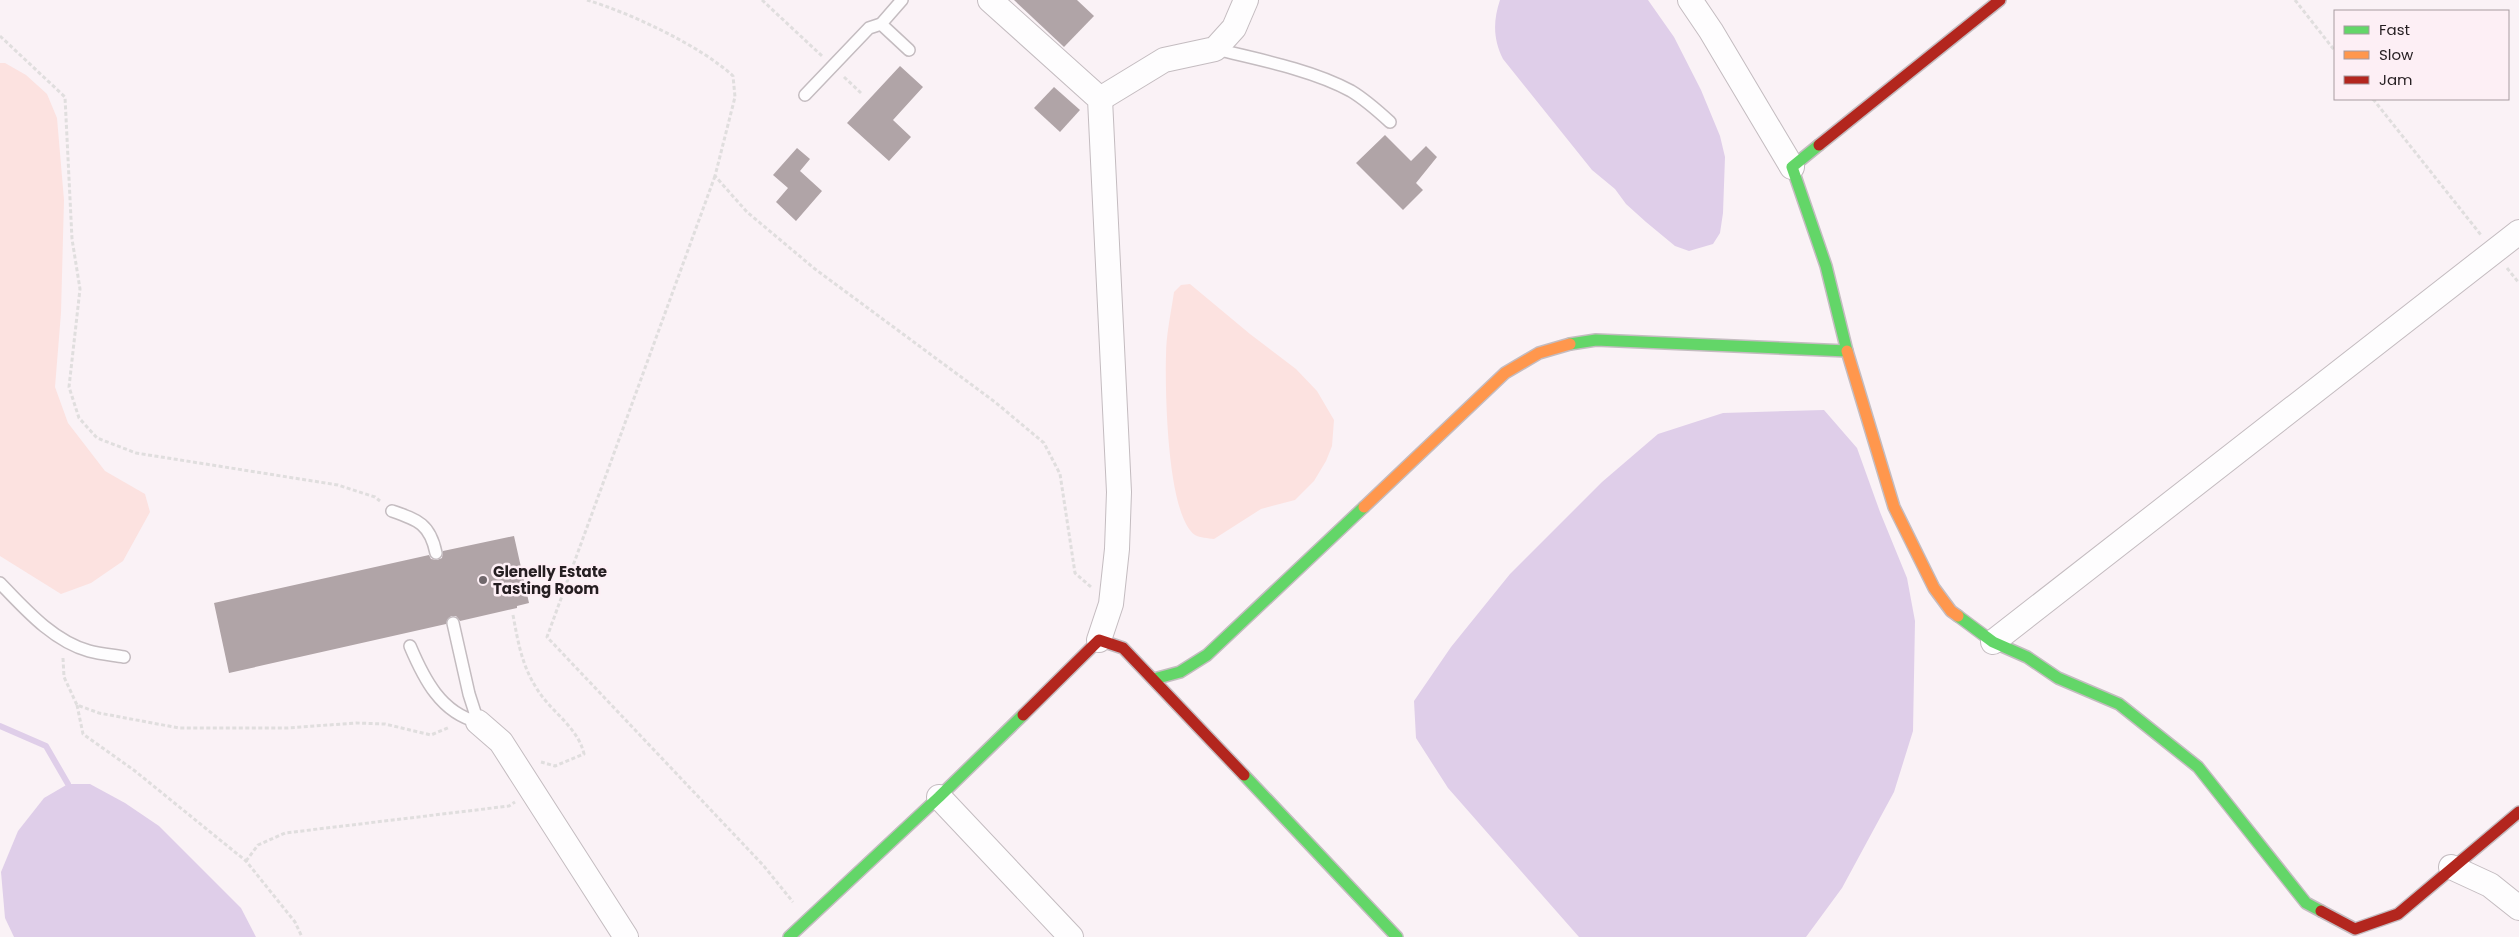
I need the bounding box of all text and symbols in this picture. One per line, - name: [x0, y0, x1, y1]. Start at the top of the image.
- legend: [2334, 10, 2509, 100]
- text: Fast: [2379, 19, 2410, 40]
- text: Slow: [2379, 44, 2414, 65]
- text: Jam: [2379, 69, 2413, 90]
- place label: Glenelly Estate Tasting Room: [493, 561, 607, 599]
- marker: Glenelly Estate Tasting Room: [477, 574, 489, 586]

